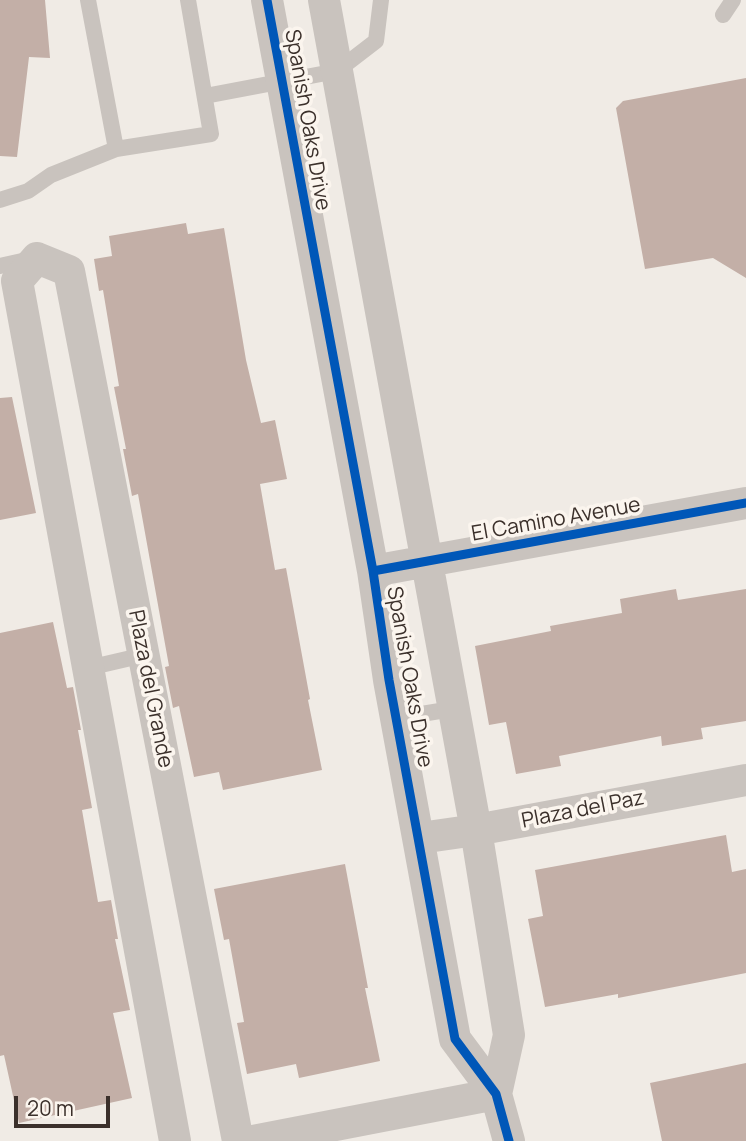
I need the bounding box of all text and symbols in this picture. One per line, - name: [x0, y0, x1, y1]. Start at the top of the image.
- street label: Spanish Oaks Drive: [279, 27, 335, 213]
- street label: El Camino Avenue: [469, 493, 643, 547]
- street label: Spanish Oaks Drive: [381, 584, 437, 770]
- street label: Plaza del Grande: [122, 608, 178, 770]
- street label: Plaza del Paz: [520, 786, 646, 834]
- scale bar: [18, 1082, 114, 1126]
- text: 20 m: [27, 1094, 74, 1122]

